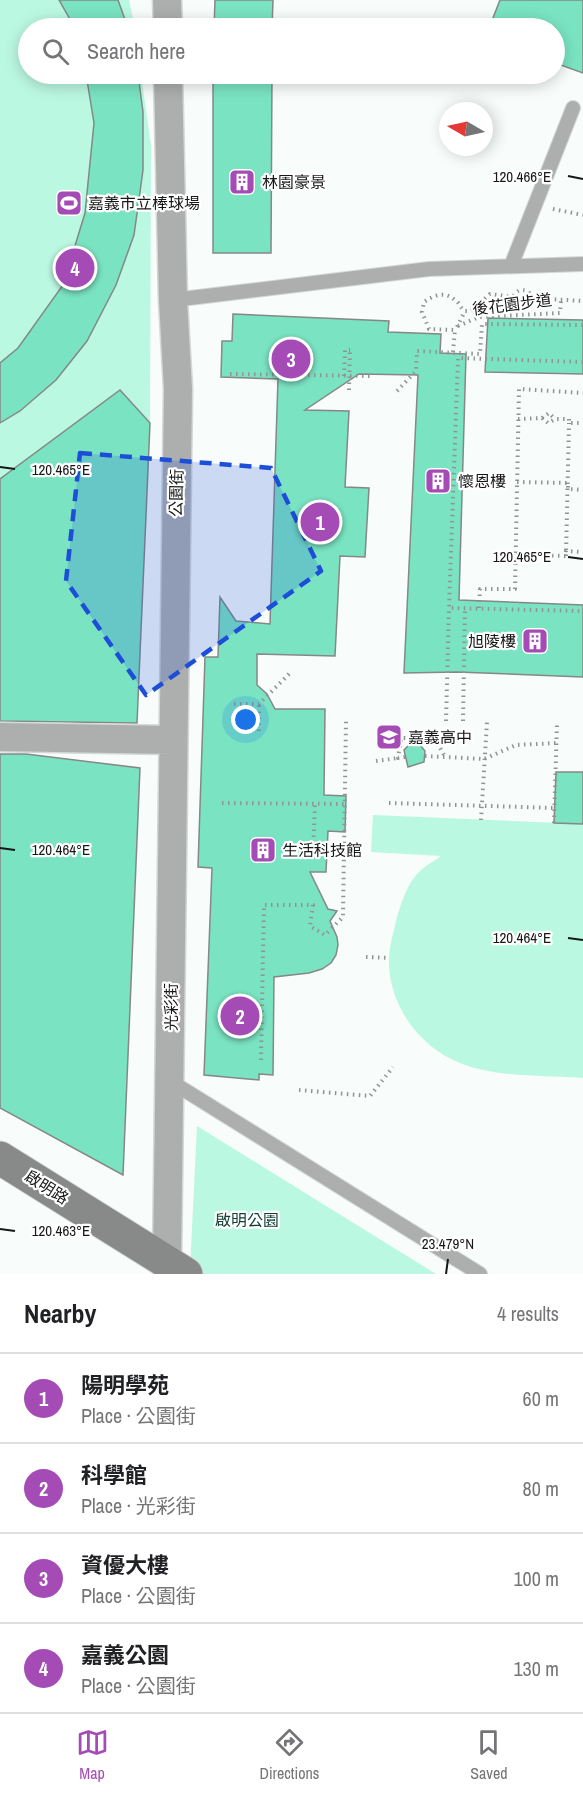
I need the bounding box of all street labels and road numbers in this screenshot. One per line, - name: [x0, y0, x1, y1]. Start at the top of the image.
- street label: 後花園步道: [471, 288, 553, 320]
- street label: 公園街: [165, 469, 187, 517]
- street label: 光彩街: [160, 983, 182, 1031]
- street label: 啟明路: [21, 1165, 73, 1209]

